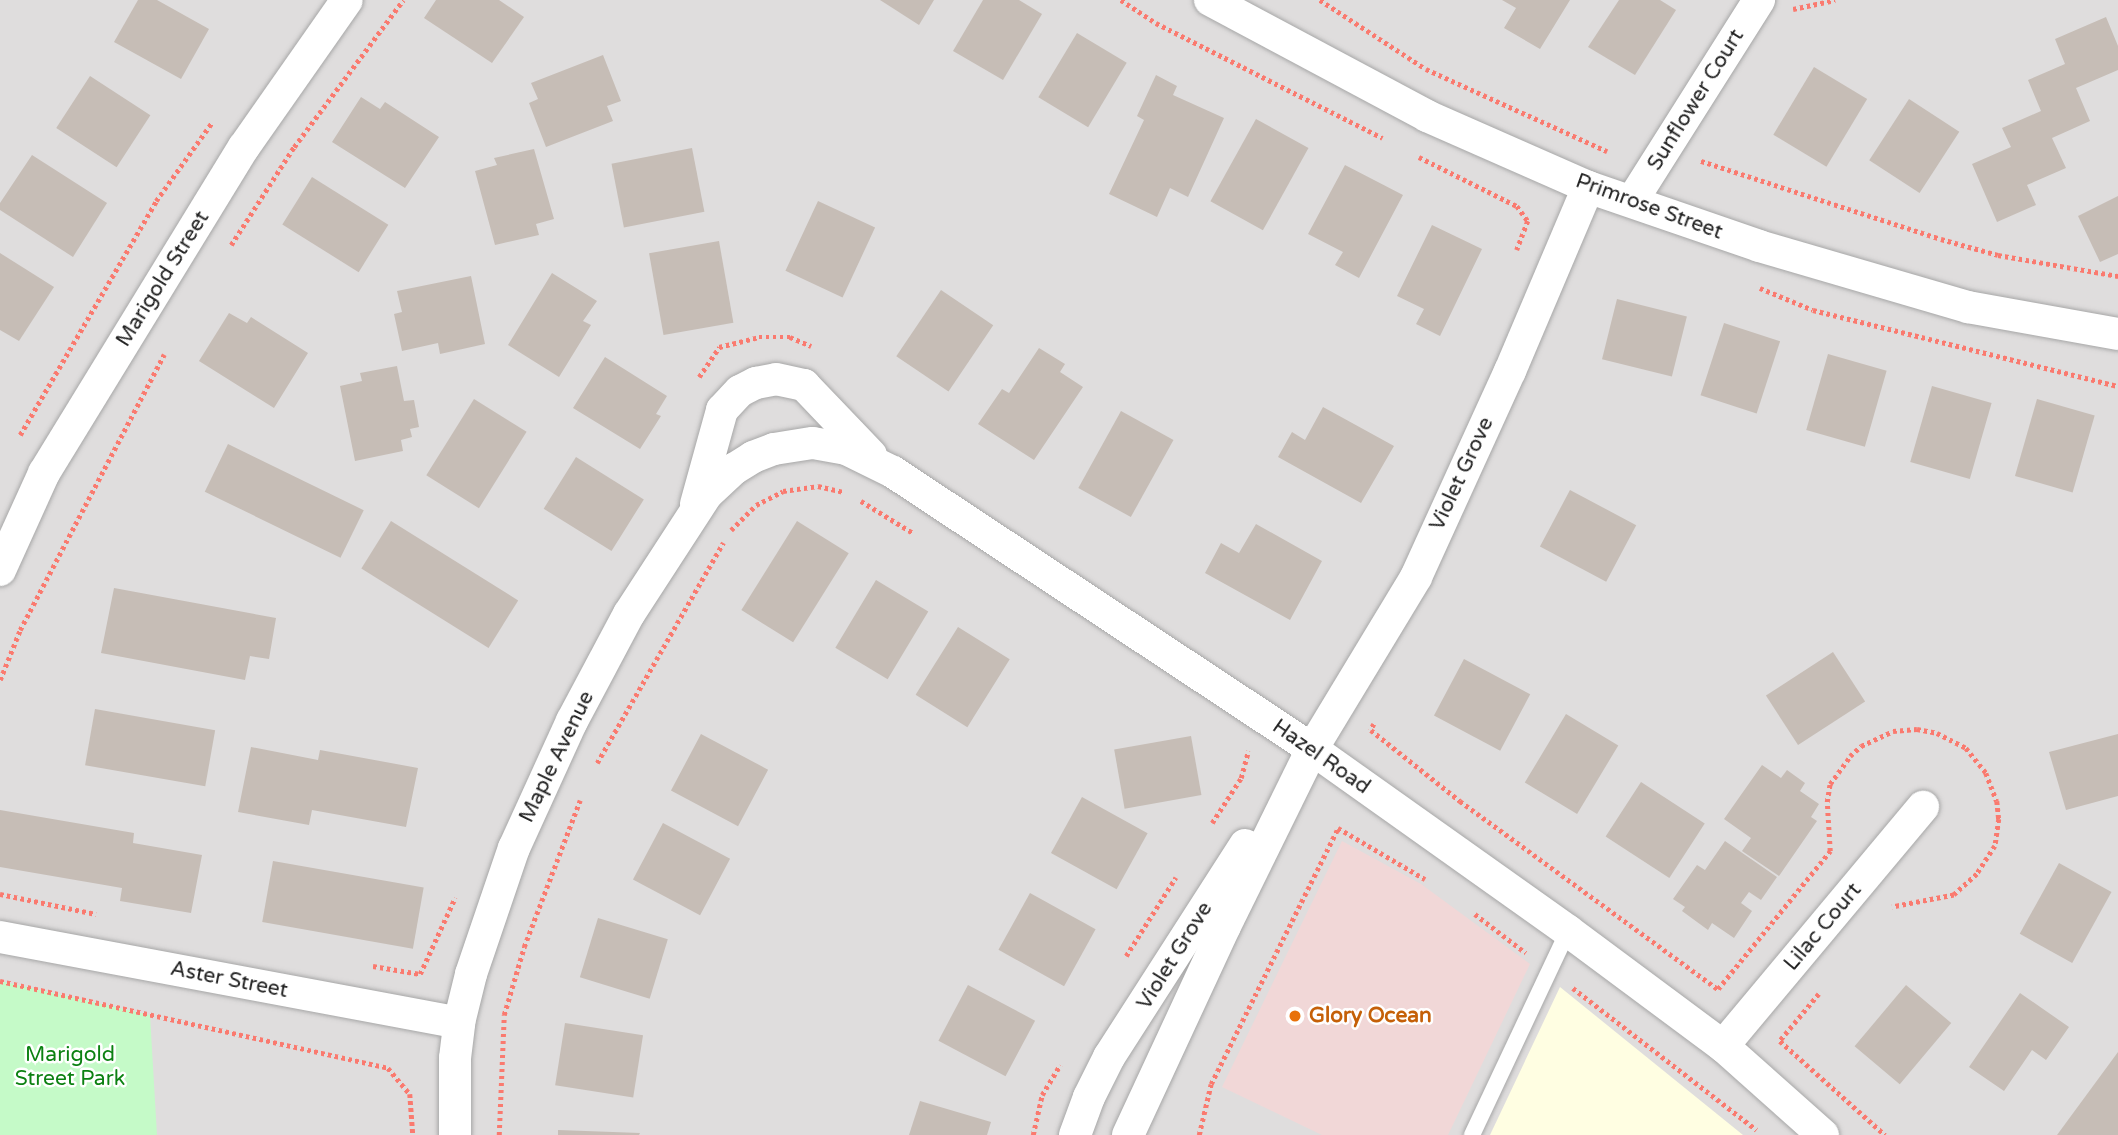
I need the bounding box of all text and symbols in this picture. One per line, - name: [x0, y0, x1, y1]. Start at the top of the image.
- street label: Sunflower Court: [1642, 25, 1750, 175]
- street label: Primrose Street: [1572, 169, 1726, 245]
- street label: Marigold Street: [111, 206, 215, 352]
- street label: Violet Grove: [1425, 413, 1499, 535]
- street label: Maple Avenue: [514, 687, 600, 827]
- street label: Hazel Road: [1267, 714, 1375, 800]
- street label: Lilac Court: [1779, 878, 1867, 976]
- street label: Violet Grove: [1132, 898, 1218, 1014]
- street label: Aster Street: [168, 956, 290, 1004]
- place label: Glory Ocean: [1309, 1003, 1432, 1029]
- marker: Glory Ocean: [1287, 1008, 1303, 1024]
- park label: Marigold Street Park: [15, 1042, 125, 1092]

